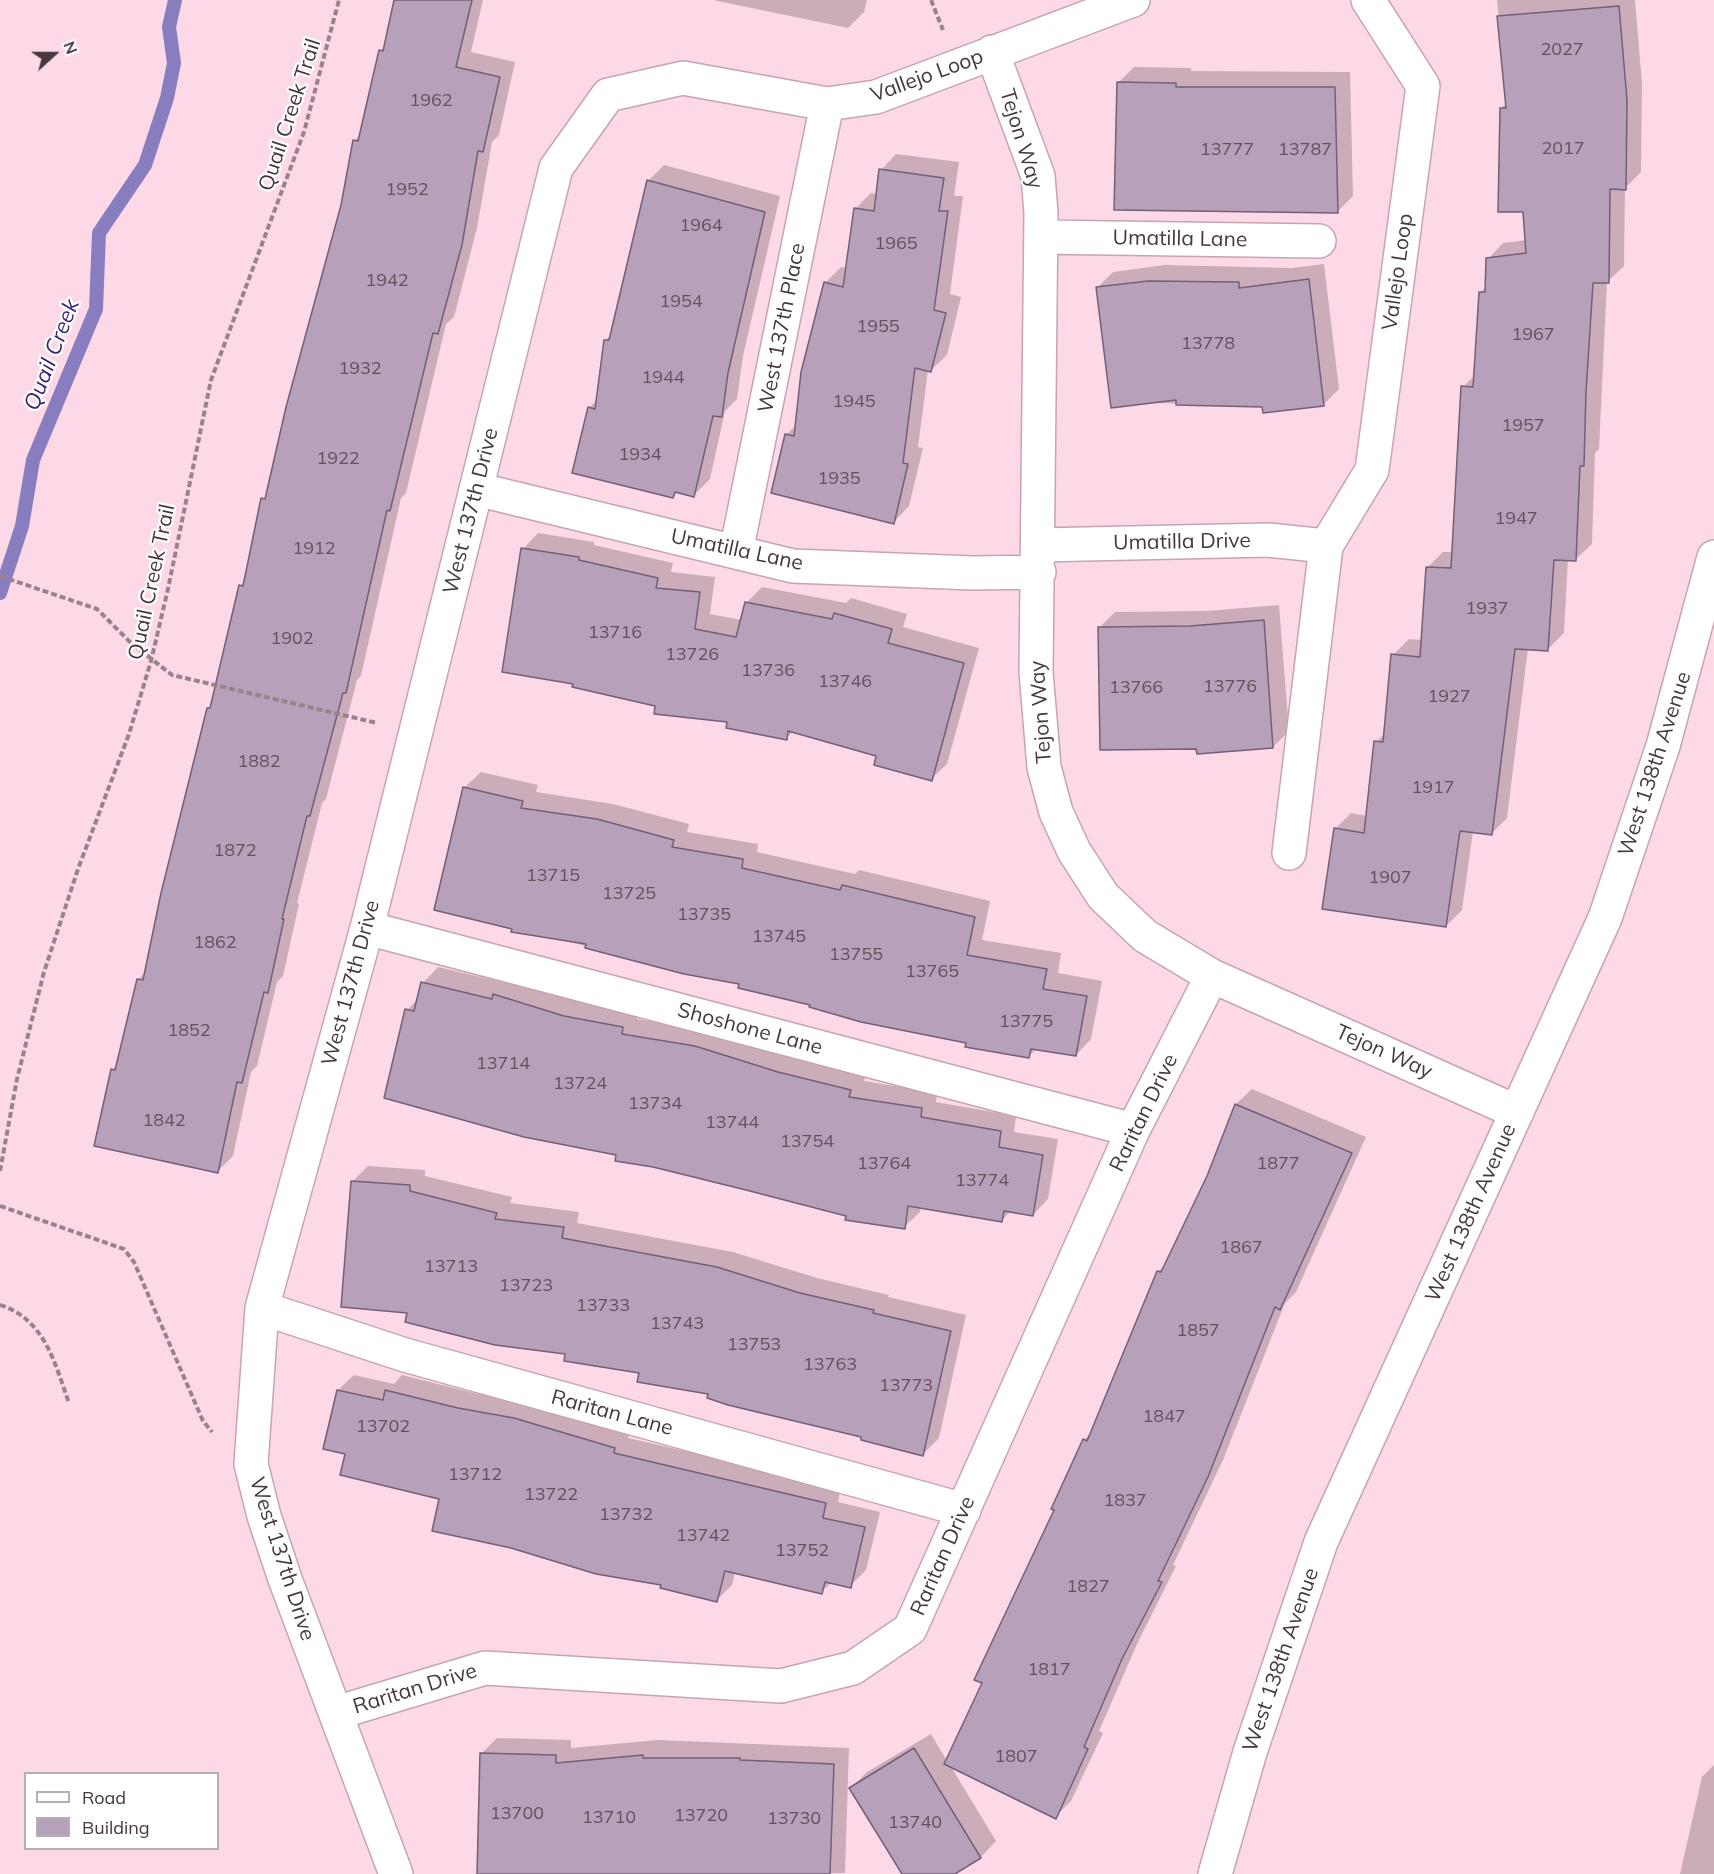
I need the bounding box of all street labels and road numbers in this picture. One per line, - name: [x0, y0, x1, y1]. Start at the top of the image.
- street label: Quail Creek Trail: [254, 36, 326, 194]
- street label: Vallejo Loop: [867, 44, 987, 108]
- street label: Tejon Way: [994, 86, 1048, 192]
- street label: Vallejo Loop: [1377, 212, 1419, 332]
- street label: Umatilla Lane: [1113, 225, 1247, 253]
- street label: West 137th Place: [753, 241, 811, 415]
- street label: West 137th Drive: [438, 425, 504, 597]
- street label: Quail Creek Trail: [123, 502, 181, 662]
- street label: Umatilla Lane: [669, 524, 805, 576]
- street label: Umatilla Drive: [1113, 528, 1251, 556]
- street label: Tejon Way: [1025, 660, 1057, 764]
- street label: West 138th Avenue: [1613, 668, 1697, 860]
- street label: West 137th Drive: [317, 897, 385, 1069]
- street label: Shoshone Lane: [675, 998, 825, 1060]
- street label: Tejon Way: [1332, 1020, 1436, 1084]
- street label: Raritan Drive: [1105, 1050, 1183, 1176]
- street label: West 138th Avenue: [1420, 1120, 1522, 1306]
- street label: Raritan Lane: [548, 1385, 676, 1441]
- street label: West 137th Drive: [244, 1474, 320, 1644]
- street label: Raritan Drive: [905, 1492, 981, 1620]
- street label: West 138th Avenue: [1238, 1565, 1324, 1755]
- street label: Raritan Drive: [350, 1658, 480, 1720]

